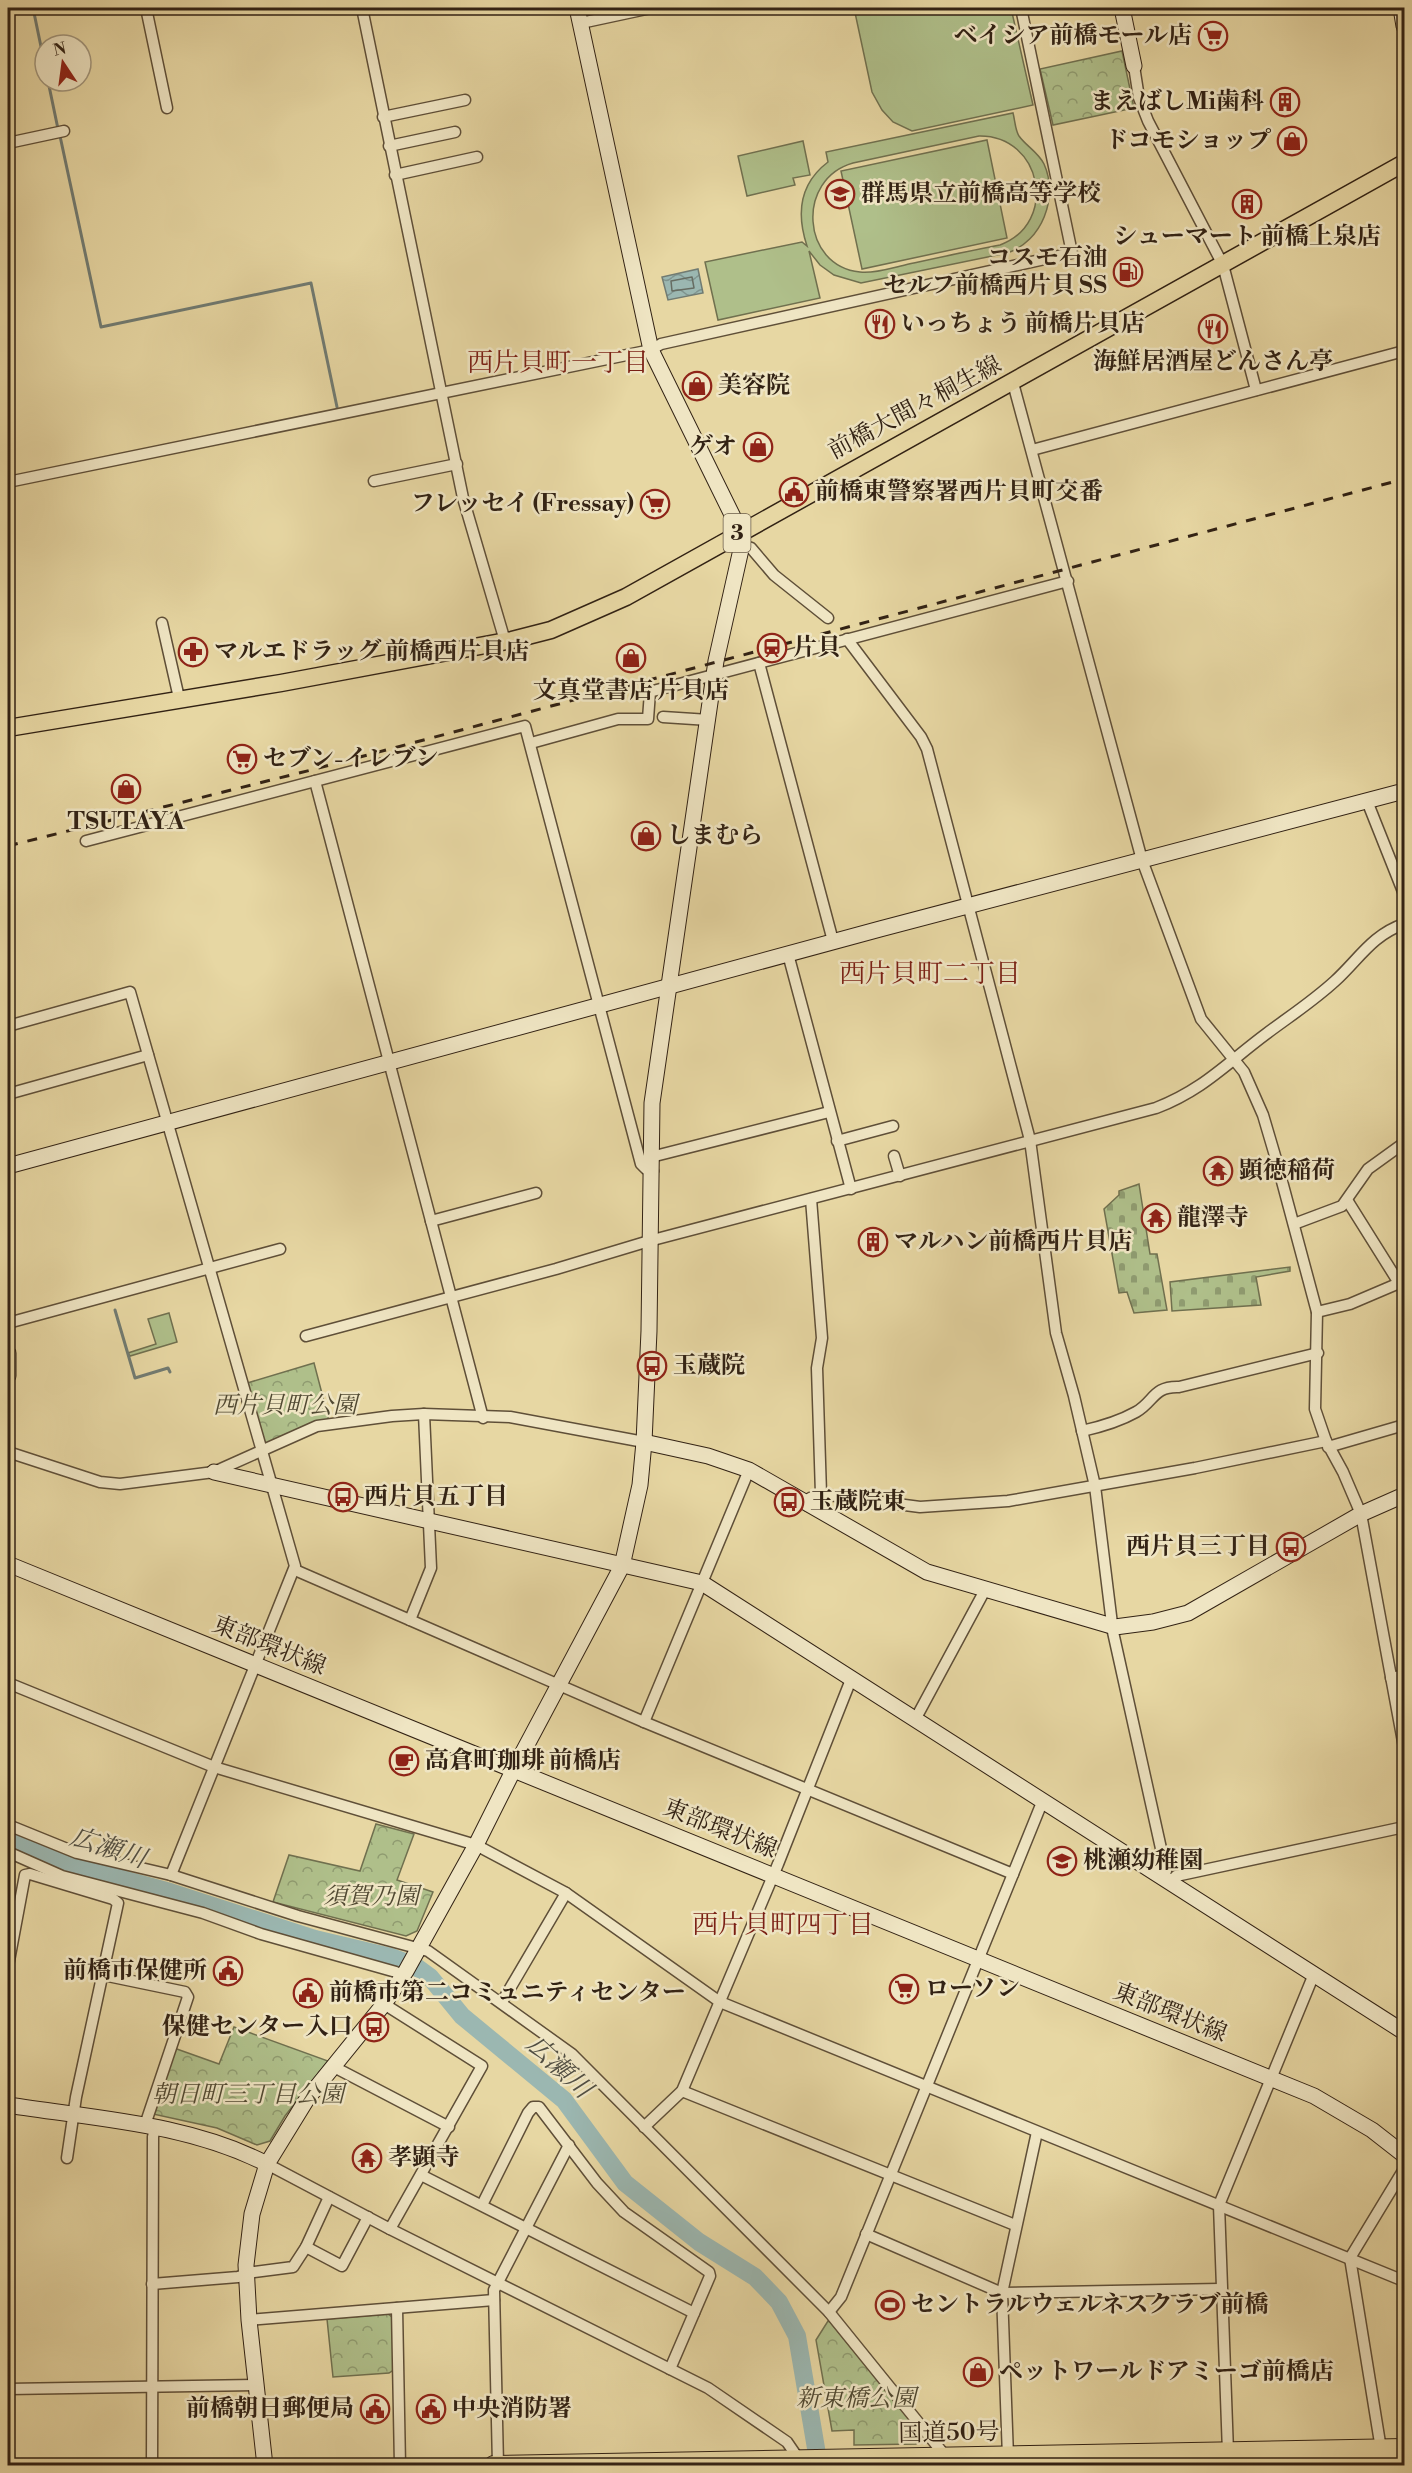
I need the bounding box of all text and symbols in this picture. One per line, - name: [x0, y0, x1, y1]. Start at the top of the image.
- supermarket icon: ベイシア前橋モール店: [1197, 20, 1229, 52]
- place label: ベイシア前橋モール店: [953, 21, 1192, 51]
- north arrow: [33, 33, 93, 93]
- text: N: [51, 38, 69, 61]
- building icon: まえばしMi歯科: [1269, 86, 1301, 118]
- place label: まえばしMi歯科: [1090, 87, 1264, 117]
- shop icon: ドコモショップ: [1276, 125, 1308, 157]
- place label: ドコモショップ: [1104, 126, 1272, 156]
- school or university icon: 群馬県立前橋高等学校: [824, 178, 856, 210]
- place label: 群馬県立前橋高等学校: [861, 179, 1101, 209]
- building icon: シューマート 前橋上泉店: [1231, 188, 1263, 220]
- place label: シューマート 前橋上泉店: [1113, 222, 1381, 252]
- place label: コスモ石油 セルフ前橋西片貝 SS: [883, 243, 1107, 301]
- fuel station icon: コスモ石油 セルフ前橋西片貝 SS: [1112, 256, 1144, 288]
- restaurant icon: いっちょう 前橋片貝店: [864, 308, 896, 340]
- place label: いっちょう 前橋片貝店: [901, 309, 1145, 339]
- restaurant icon: 海鮮居酒屋どんさん亭: [1197, 313, 1229, 345]
- district label: 西片貝町一丁目: [467, 347, 649, 379]
- place label: 海鮮居酒屋どんさん亭: [1093, 347, 1333, 377]
- street label: 前橋大間々桐生線: [823, 350, 1007, 466]
- shop icon: 美容院: [681, 370, 713, 402]
- place label: 美容院: [718, 371, 790, 401]
- shop icon: ゲオ: [742, 431, 774, 463]
- place label: ゲオ: [689, 432, 737, 462]
- public building icon: 前橋東警察署西片貝町交番: [778, 476, 810, 508]
- place label: 前橋東警察署西片貝町交番: [815, 477, 1103, 507]
- supermarket icon: フレッセイ (Fressay): [639, 488, 671, 520]
- place label: フレッセイ (Fressay): [411, 489, 634, 519]
- road number: 3: [724, 514, 750, 552]
- station icon: 片貝: [756, 632, 788, 664]
- place label: 片貝: [793, 633, 841, 663]
- pharmacy icon: マルエドラッグ 前橋西片貝店: [177, 636, 209, 668]
- place label: マルエドラッグ 前橋西片貝店: [214, 637, 529, 667]
- shop icon: 文真堂書店 片貝店: [615, 642, 647, 674]
- place label: 文真堂書店 片貝店: [533, 676, 729, 706]
- supermarket icon: セブン-イレブン: [226, 743, 258, 775]
- place label: セブン-イレブン: [263, 744, 439, 774]
- shop icon: TSUTAYA: [110, 773, 142, 805]
- place label: TSUTAYA: [68, 807, 185, 837]
- shop icon: しまむら: [630, 820, 662, 852]
- place label: しまむら: [667, 821, 763, 851]
- district label: 西片貝町二丁目: [839, 958, 1021, 990]
- temple icon: 顕徳稲荷: [1202, 1155, 1234, 1187]
- place label: 顕徳稲荷: [1239, 1156, 1335, 1186]
- temple icon: 龍澤寺: [1140, 1202, 1172, 1234]
- place label: 龍澤寺: [1177, 1203, 1249, 1233]
- building icon: マルハン前橋西片貝店: [857, 1226, 889, 1258]
- place label: マルハン前橋西片貝店: [894, 1227, 1132, 1257]
- bus stop icon: 玉蔵院: [636, 1350, 668, 1382]
- place label: 玉蔵院: [673, 1351, 745, 1381]
- park label: 西片貝町公園: [213, 1391, 361, 1421]
- bus stop icon: 西片貝五丁目: [327, 1481, 359, 1513]
- place label: 西片貝五丁目: [364, 1482, 508, 1512]
- bus stop icon: 玉蔵院東: [773, 1486, 805, 1518]
- place label: 玉蔵院東: [810, 1487, 906, 1517]
- bus stop icon: 西片貝三丁目: [1275, 1531, 1307, 1563]
- place label: 西片貝三丁目: [1126, 1532, 1270, 1562]
- street label: 東部環状線: [208, 1610, 330, 1682]
- cafe icon: 高倉町珈琲 前橋店: [388, 1745, 420, 1777]
- place label: 高倉町珈琲 前橋店: [425, 1746, 621, 1776]
- street label: 東部環状線: [659, 1793, 781, 1865]
- water label: 広瀬川: [66, 1821, 153, 1876]
- school or university icon: 桃瀬幼稚園: [1046, 1845, 1078, 1877]
- place label: 桃瀬幼稚園: [1083, 1846, 1203, 1876]
- park label: 須賀乃園: [323, 1882, 423, 1912]
- district label: 西片貝町四丁目: [692, 1909, 874, 1941]
- public building icon: 前橋市保健所: [212, 1955, 244, 1987]
- place label: 前橋市保健所: [63, 1956, 207, 1986]
- supermarket icon: ローソン: [888, 1973, 920, 2005]
- place label: ローソン: [925, 1974, 1020, 2004]
- public building icon: 前橋市第二コミュニティセンター: [292, 1977, 324, 2009]
- street label: 東部環状線: [1109, 1977, 1231, 2049]
- place label: 前橋市第二コミュニティセンター: [329, 1978, 686, 2008]
- bus stop icon: 保健センター入口: [358, 2011, 390, 2043]
- place label: 保健センター入口: [162, 2012, 353, 2042]
- water label: 広瀬川: [520, 2029, 601, 2107]
- park label: 朝日町三丁目公園: [152, 2080, 348, 2110]
- temple icon: 孝顕寺: [351, 2142, 383, 2174]
- place label: 孝顕寺: [388, 2143, 460, 2173]
- sports icon: セントラルウェルネスクラブ前橋: [874, 2289, 906, 2321]
- place label: セントラルウェルネスクラブ前橋: [911, 2290, 1269, 2320]
- shop icon: ペットワールドアミーゴ前橋店: [962, 2356, 994, 2388]
- place label: ペットワールドアミーゴ前橋店: [999, 2357, 1334, 2387]
- park label: 新東橋公園: [796, 2384, 920, 2414]
- public building icon: 前橋朝日郵便局: [359, 2393, 391, 2425]
- public building icon: 中央消防署: [415, 2393, 447, 2425]
- place label: 前橋朝日郵便局: [186, 2394, 354, 2424]
- place label: 中央消防署: [452, 2394, 572, 2424]
- street label: 国道50号: [898, 2417, 1000, 2449]

